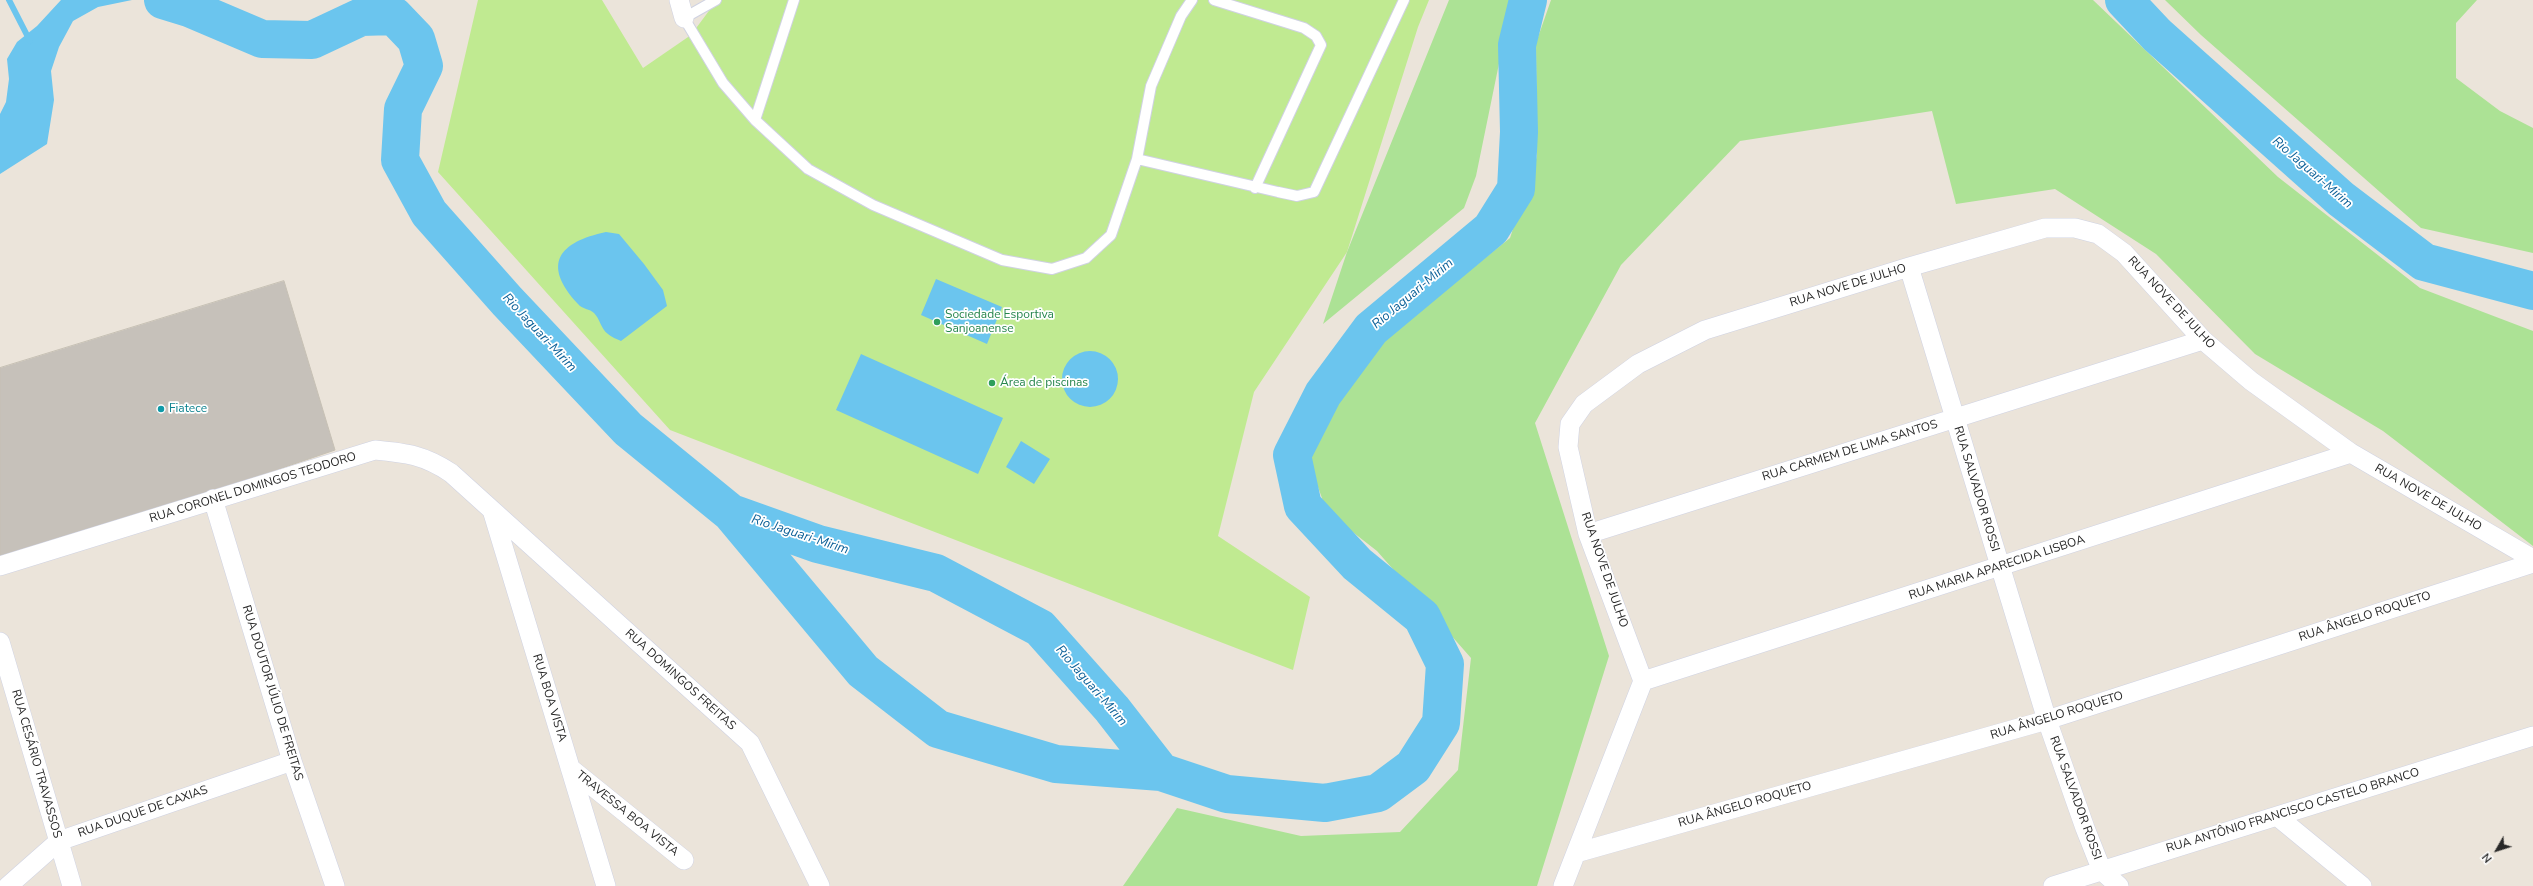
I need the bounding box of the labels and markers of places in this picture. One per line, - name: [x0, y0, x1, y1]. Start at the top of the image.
- place label: Sociedade Esportiva Sanjoanense: [945, 308, 1054, 336]
- marker: Sociedade Esportiva Sanjoanense: [932, 317, 942, 327]
- place label: Área de piscinas: [1000, 376, 1088, 390]
- marker: Área de piscinas: [987, 378, 997, 388]
- place label: Fiatece: [169, 402, 207, 416]
- marker: Fiatece: [156, 404, 166, 414]

